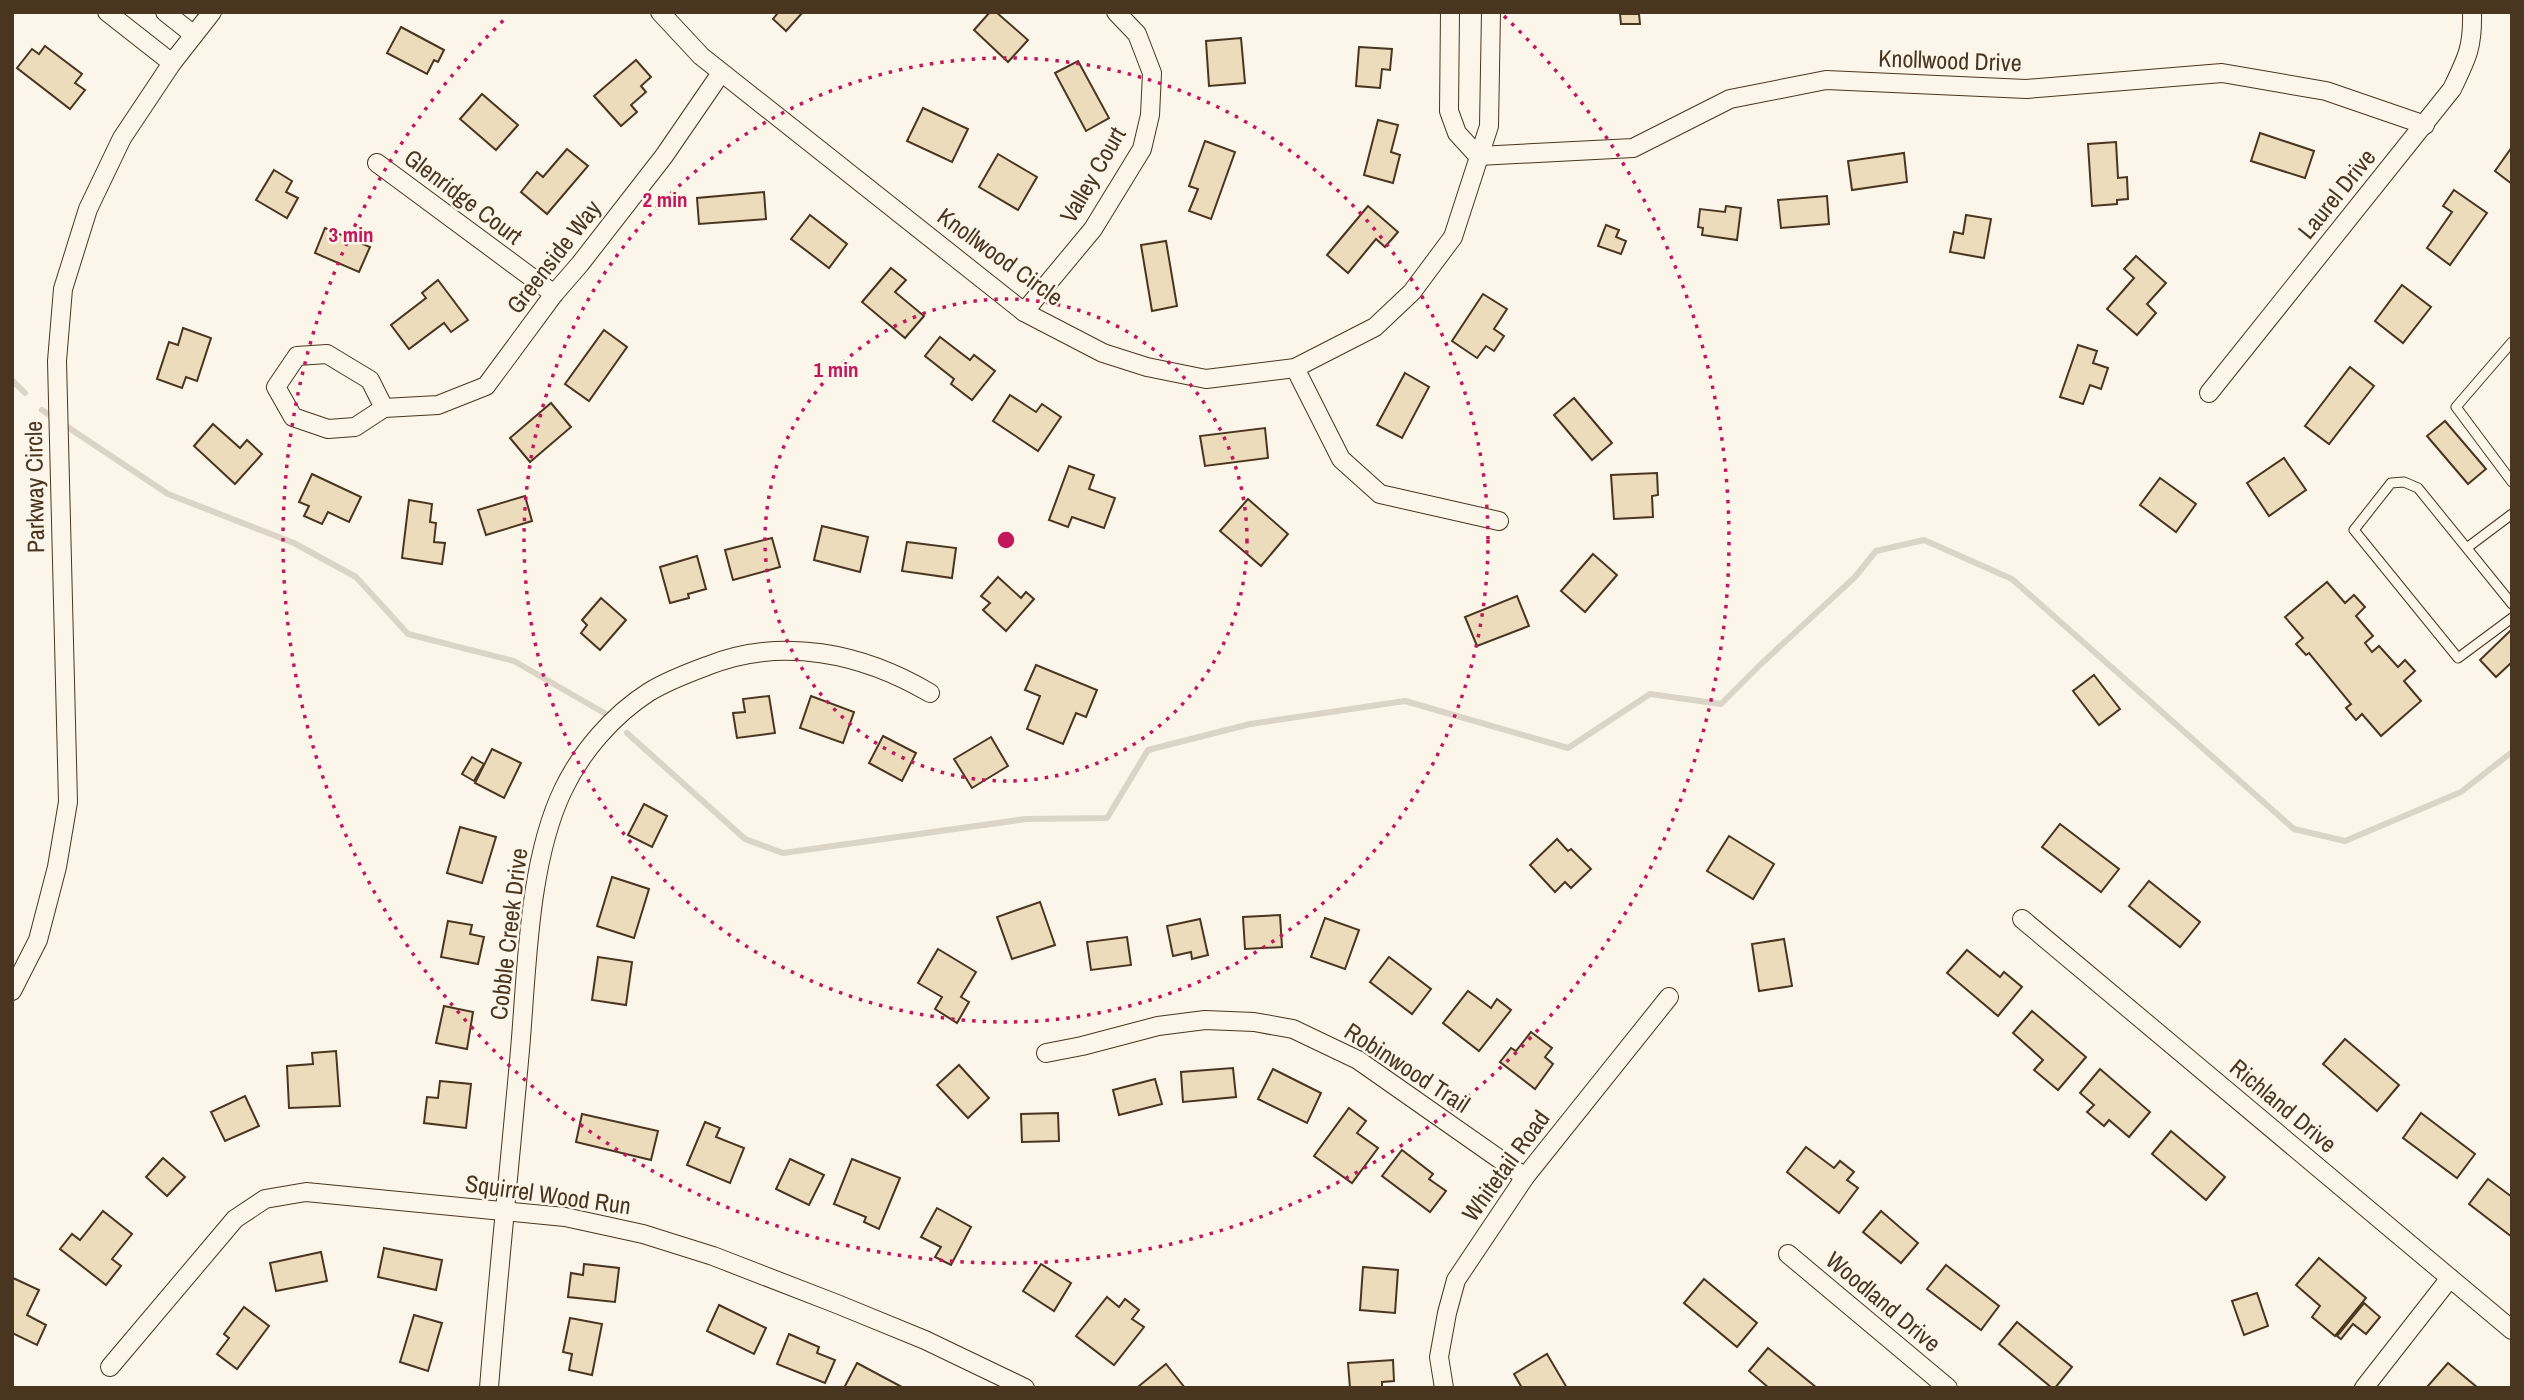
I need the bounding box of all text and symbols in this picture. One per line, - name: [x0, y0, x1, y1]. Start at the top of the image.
- street label: Knollwood Drive: [1878, 42, 2022, 78]
- street label: Valley Court: [1052, 120, 1133, 228]
- street label: Glenridge Court: [398, 141, 530, 251]
- street label: Laurel Drive: [2290, 142, 2382, 245]
- text: 2 min: [643, 185, 687, 214]
- street label: Greenside Way: [499, 193, 608, 320]
- street label: Knollwood Circle: [931, 200, 1070, 313]
- text: 3 min: [329, 220, 373, 249]
- text: 1 min: [814, 355, 858, 384]
- street label: Parkway Circle: [17, 421, 51, 553]
- centre of rings: [994, 528, 1018, 552]
- street label: Cobble Creek Drive: [482, 846, 534, 1022]
- street label: Robinwood Trail: [1339, 1015, 1476, 1120]
- street label: Richland Drive: [2224, 1051, 2344, 1159]
- street label: Whitetail Road: [1454, 1103, 1556, 1227]
- street label: Squirrel Wood Run: [463, 1167, 633, 1221]
- street label: Woodland Drive: [1819, 1244, 1948, 1359]

